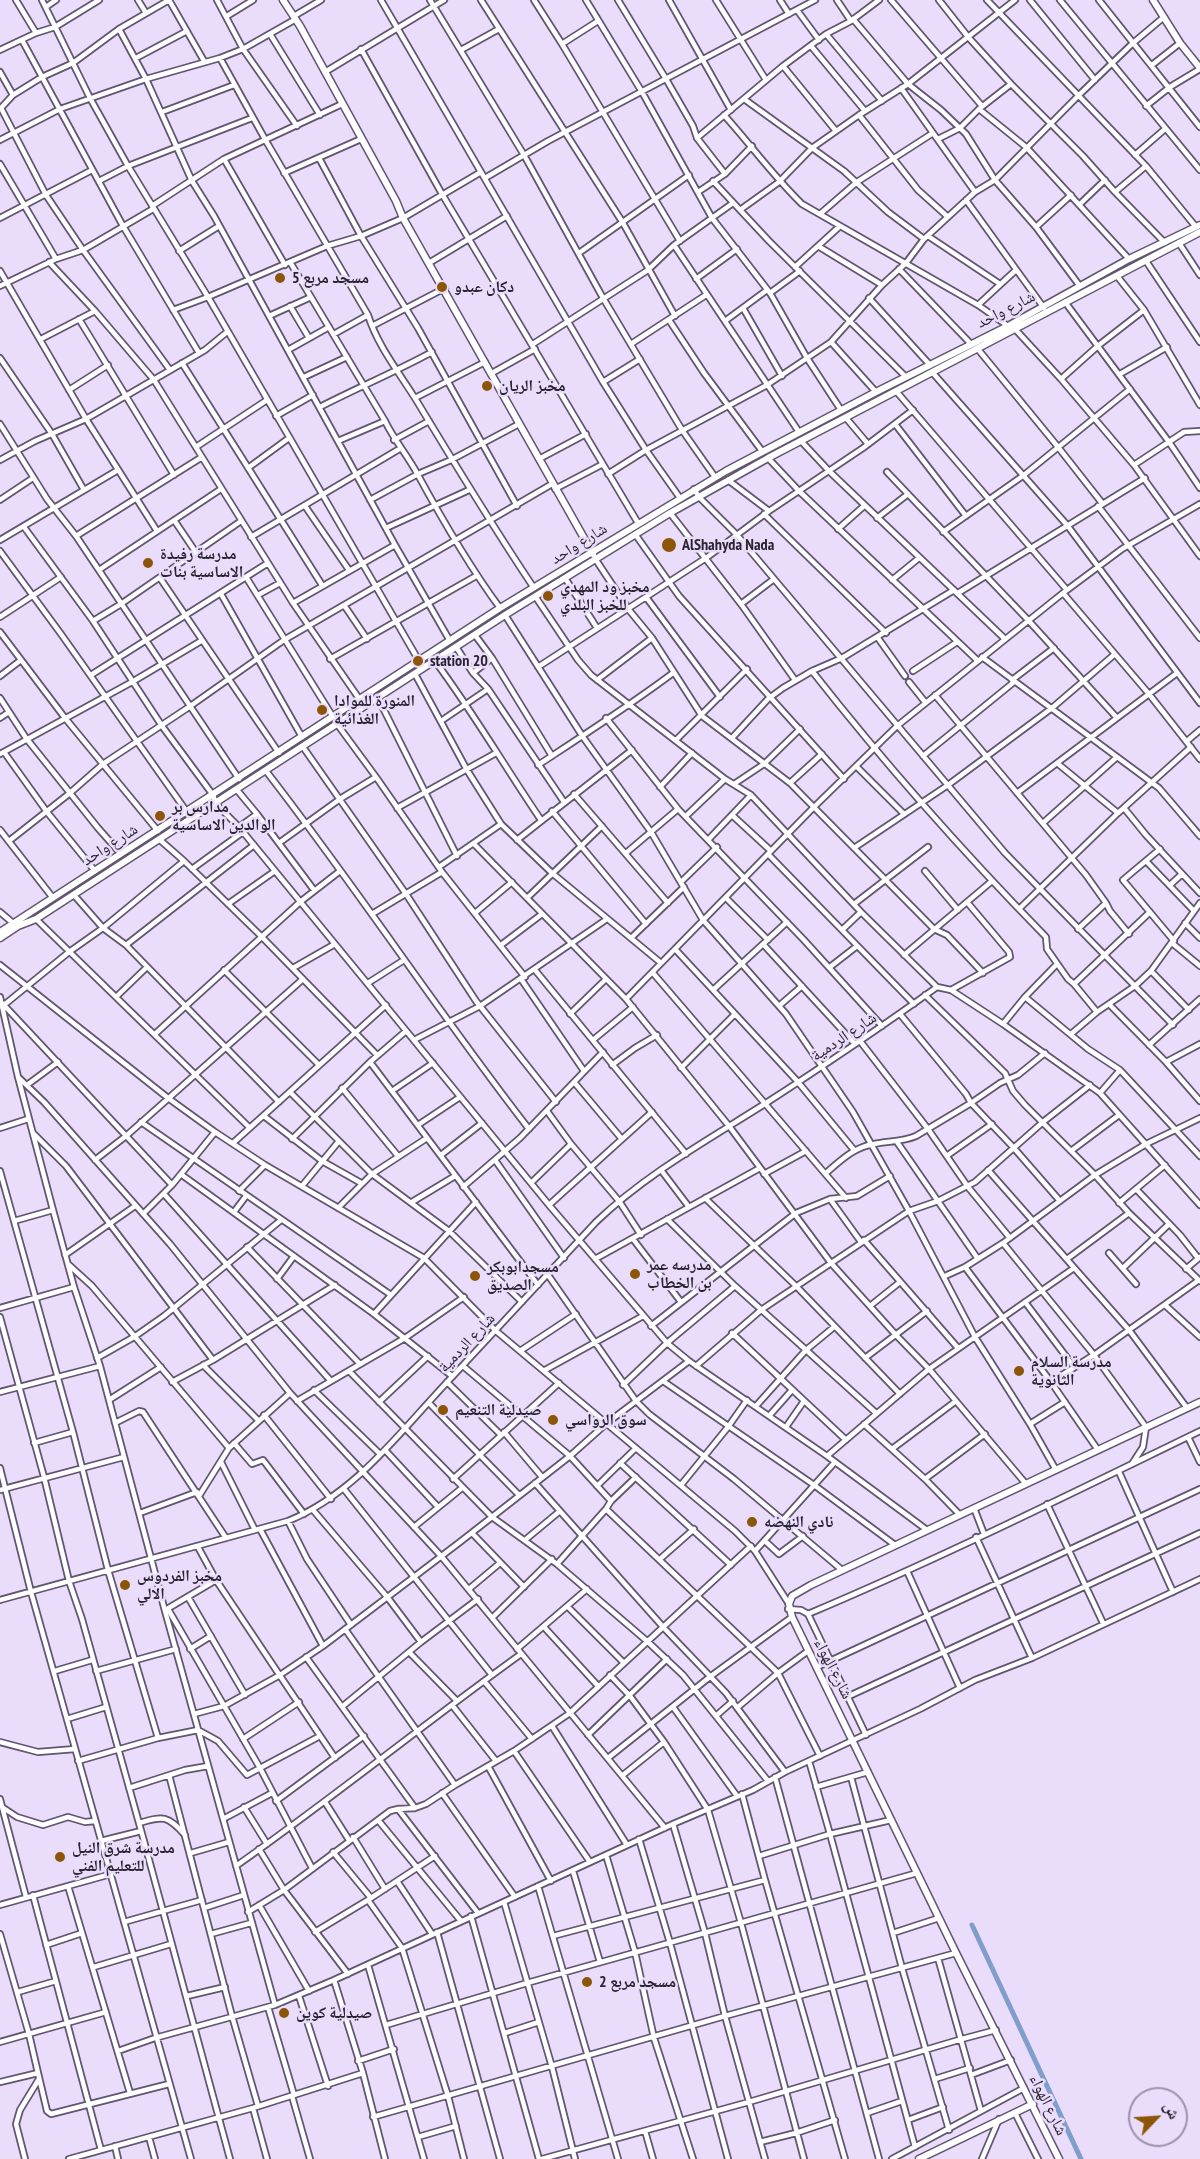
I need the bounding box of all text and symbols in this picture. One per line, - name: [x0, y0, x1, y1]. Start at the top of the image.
- place label: مسجد مربع 5: [292, 268, 369, 288]
- marker: مسجد مربع 5: [273, 271, 287, 285]
- place label: دكان عبدو: [454, 277, 514, 297]
- marker: دكان عبدو: [435, 280, 449, 294]
- street label: شارع واحد: [974, 287, 1038, 333]
- place label: مخبز الريان: [499, 376, 565, 396]
- marker: مخبز الريان: [480, 379, 494, 393]
- street label: شارع واحد: [547, 519, 611, 569]
- place label: AlShahyda Nada: [682, 535, 774, 555]
- marker: AlShahyda Nada: [660, 536, 678, 554]
- place label: مدرسة رفيدة الاساسية بنات: [160, 544, 243, 582]
- marker: مدرسة رفيدة الاساسية بنات: [141, 556, 155, 570]
- place label: مخبز ود المهدي للخبز البلدي: [560, 577, 649, 615]
- marker: مخبز ود المهدي للخبز البلدي: [541, 589, 555, 603]
- place label: station 20: [430, 651, 488, 671]
- marker: station 20: [411, 654, 425, 668]
- place label: المنورة للموادا الغذائية: [334, 691, 415, 729]
- marker: المنورة للموادا الغذائية: [315, 703, 329, 717]
- place label: مدارس بر الوالدين الاساسية: [172, 797, 275, 835]
- marker: مدارس بر الوالدين الاساسية: [153, 809, 167, 823]
- street label: شارع واحد: [78, 820, 142, 870]
- street label: شارع الردمية: [808, 1008, 880, 1066]
- place label: مدرسه عمر بن الخطاب: [647, 1255, 712, 1293]
- place label: مسجدابوبكر الصديق: [487, 1257, 559, 1295]
- marker: مدرسه عمر بن الخطاب: [628, 1267, 642, 1281]
- marker: مسجدابوبكر الصديق: [468, 1269, 482, 1283]
- street label: شارع الردمية: [435, 1309, 499, 1377]
- place label: مدرسة السلام الثانوية: [1031, 1352, 1112, 1390]
- marker: مدرسة السلام الثانوية: [1012, 1364, 1026, 1378]
- place label: صيدلية التنعيم: [455, 1400, 541, 1420]
- marker: صيدلية التنعيم: [436, 1403, 450, 1417]
- place label: سوق الرواسي: [565, 1410, 647, 1430]
- marker: سوق الرواسي: [546, 1413, 560, 1427]
- place label: نادي النهضه: [764, 1512, 833, 1532]
- marker: نادي النهضه: [745, 1515, 759, 1529]
- place label: مخبز الفردوس الالي: [137, 1566, 222, 1604]
- marker: مخبز الفردوس الالي: [118, 1578, 132, 1592]
- street label: شارع الهواء: [810, 1636, 856, 1702]
- place label: مدرسة شرق النيل للتعليم الفني: [72, 1838, 175, 1876]
- marker: مدرسة شرق النيل للتعليم الفني: [53, 1850, 67, 1864]
- place label: مسجد مربع 2: [599, 1972, 676, 1992]
- marker: مسجد مربع 2: [580, 1975, 594, 1989]
- place label: صيدلية كوين: [296, 2003, 372, 2023]
- marker: صيدلية كوين: [277, 2006, 291, 2020]
- street label: شارع الهواء: [1025, 2071, 1071, 2139]
- north arrow: [1128, 2087, 1188, 2147]
- text: ش: [1160, 2098, 1185, 2122]

